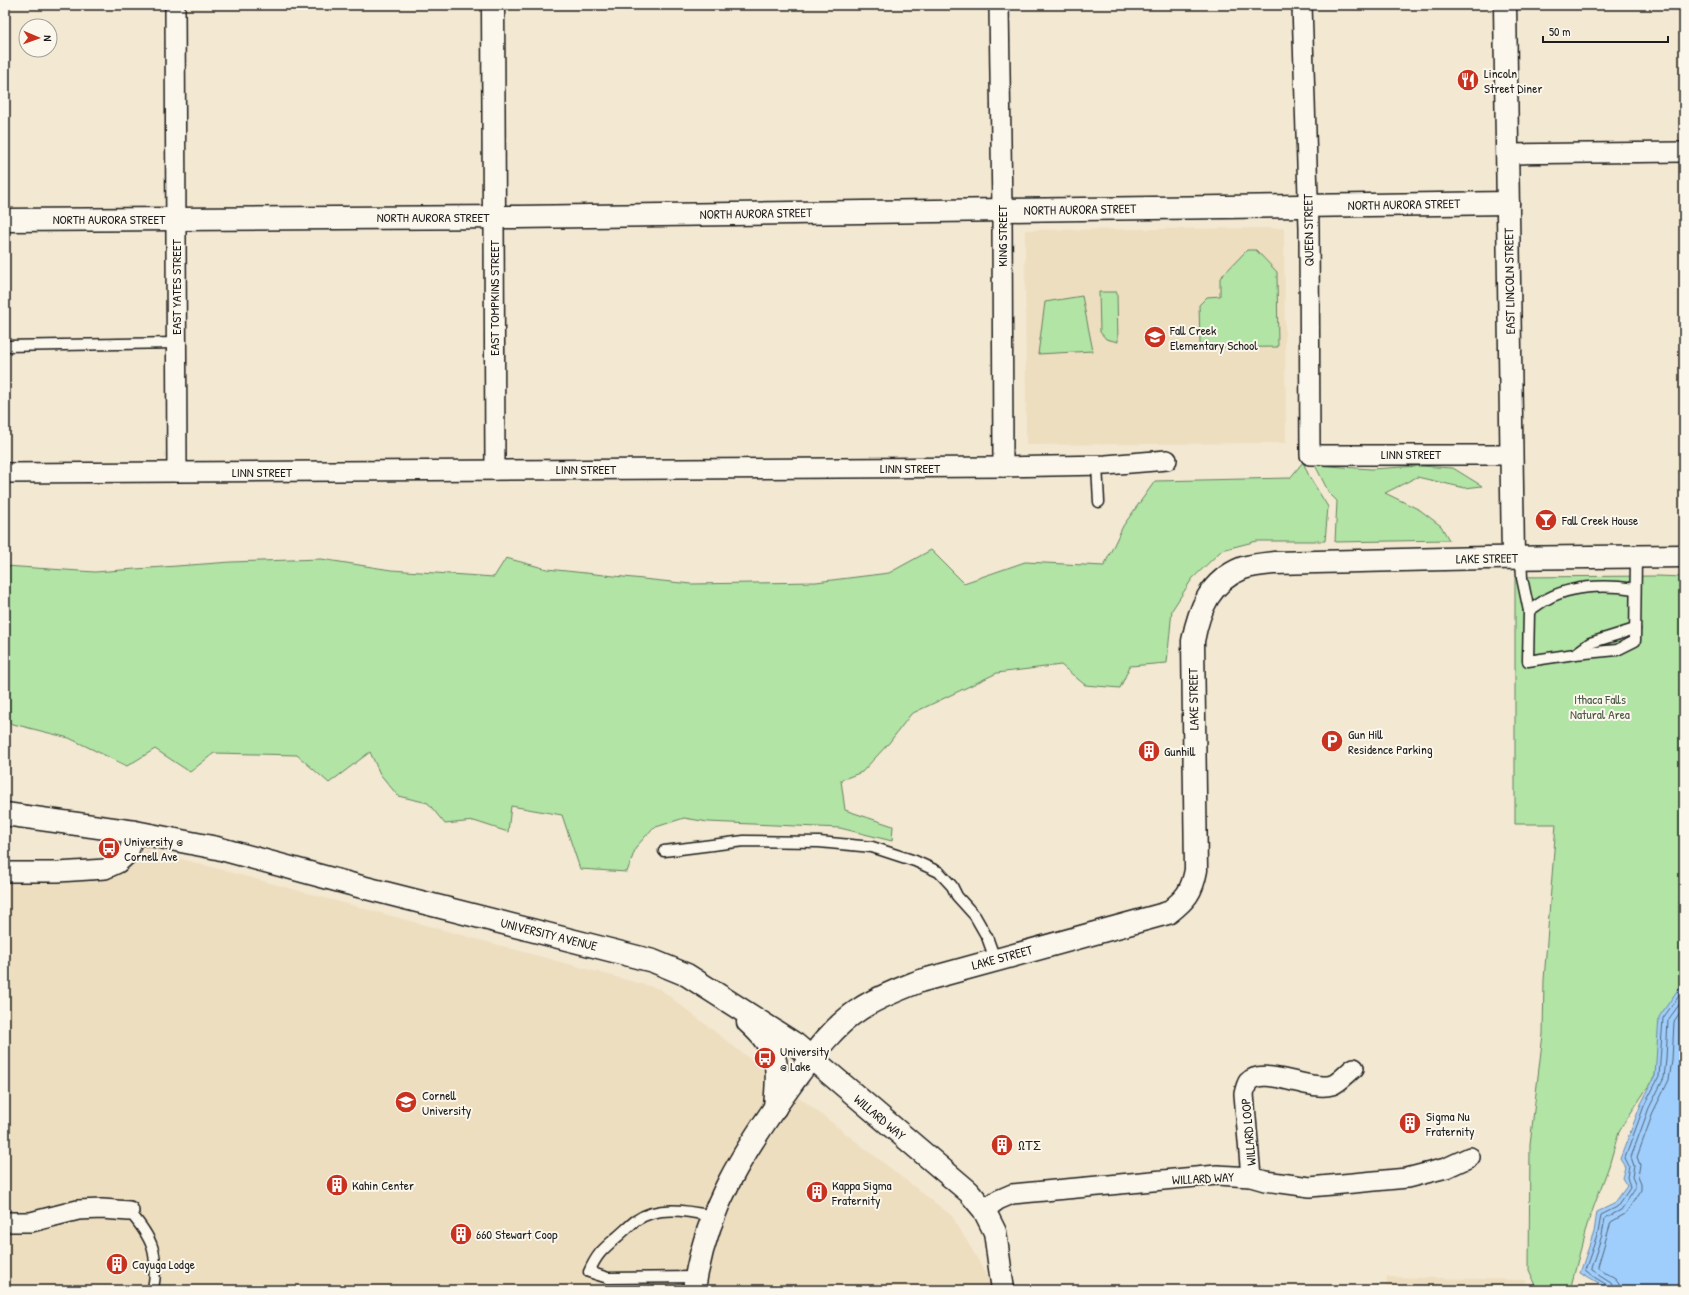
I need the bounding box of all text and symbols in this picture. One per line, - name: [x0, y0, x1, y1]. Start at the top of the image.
- north arrow: [18, 18, 58, 58]
- scale bar: [1543, 18, 1668, 44]
- text: 50 m: [1549, 23, 1570, 40]
- text: N: [41, 35, 55, 42]
- place label: Lincoln Street Diner: [1484, 64, 1542, 97]
- restaurant icon: Lincoln Street Diner: [1455, 67, 1481, 93]
- street label: QUEEN STREET: [1298, 193, 1318, 266]
- street label: NORTH AURORA STREET: [1348, 194, 1461, 214]
- street label: NORTH AURORA STREET: [1024, 199, 1137, 219]
- street label: NORTH AURORA STREET: [700, 203, 813, 223]
- street label: KING STREET: [993, 204, 1011, 267]
- street label: NORTH AURORA STREET: [377, 208, 490, 226]
- street label: NORTH AURORA STREET: [53, 210, 166, 228]
- street label: EAST LINCOLN STREET: [1499, 227, 1519, 334]
- street label: EAST YATES STREET: [167, 238, 185, 335]
- street label: EAST TOMPKINS STREET: [485, 239, 503, 356]
- place label: Fall Creek Elementary School: [1169, 321, 1258, 354]
- school or university icon: Fall Creek Elementary School: [1142, 324, 1168, 350]
- street label: LINN STREET: [1381, 445, 1442, 463]
- street label: LINN STREET: [880, 459, 941, 477]
- street label: LINN STREET: [556, 460, 617, 478]
- street label: LINN STREET: [232, 463, 293, 481]
- bar icon: Fall Creek House: [1533, 507, 1559, 533]
- place label: Fall Creek House: [1561, 511, 1638, 529]
- street label: LAKE STREET: [1456, 548, 1519, 568]
- street label: LAKE STREET: [1183, 667, 1203, 730]
- park label: Ithaca Falls Natural Area: [1570, 690, 1630, 723]
- place label: Gun Hill Residence Parking: [1348, 725, 1433, 758]
- parking icon: Gun Hill Residence Parking: [1319, 728, 1345, 754]
- building icon: Gunhill: [1136, 738, 1162, 764]
- place label: Gunhill: [1164, 742, 1196, 760]
- place label: University @ Cornell Ave: [124, 832, 183, 865]
- bus stop icon: University @ Cornell Ave: [96, 835, 122, 861]
- street label: UNIVERSITY AVENUE: [499, 913, 600, 955]
- street label: LAKE STREET: [970, 940, 1035, 974]
- place label: University @ Lake: [780, 1042, 830, 1075]
- bus stop icon: University @ Lake: [752, 1045, 778, 1071]
- place label: Cornell University: [422, 1086, 472, 1119]
- school or university icon: Cornell University: [393, 1089, 419, 1115]
- street label: WILLARD WAY: [850, 1090, 910, 1144]
- street label: WILLARD LOOP: [1236, 1097, 1260, 1167]
- place label: Sigma Nu Fraternity: [1425, 1107, 1475, 1140]
- building icon: Sigma Nu Fraternity: [1397, 1110, 1423, 1136]
- building icon: ΩΤΣ: [989, 1132, 1015, 1158]
- place label: ΩΤΣ: [1018, 1136, 1041, 1154]
- street label: WILLARD WAY: [1171, 1167, 1235, 1189]
- building icon: Kahin Center: [324, 1172, 350, 1198]
- place label: Kahin Center: [352, 1176, 414, 1194]
- place label: Kappa Sigma Fraternity: [831, 1176, 892, 1209]
- building icon: Kappa Sigma Fraternity: [804, 1179, 830, 1205]
- building icon: 660 Stewart Coop: [448, 1221, 474, 1247]
- place label: 660 Stewart Coop: [476, 1225, 558, 1243]
- building icon: Cayuga Lodge: [104, 1251, 130, 1277]
- place label: Cayuga Lodge: [132, 1255, 195, 1273]

